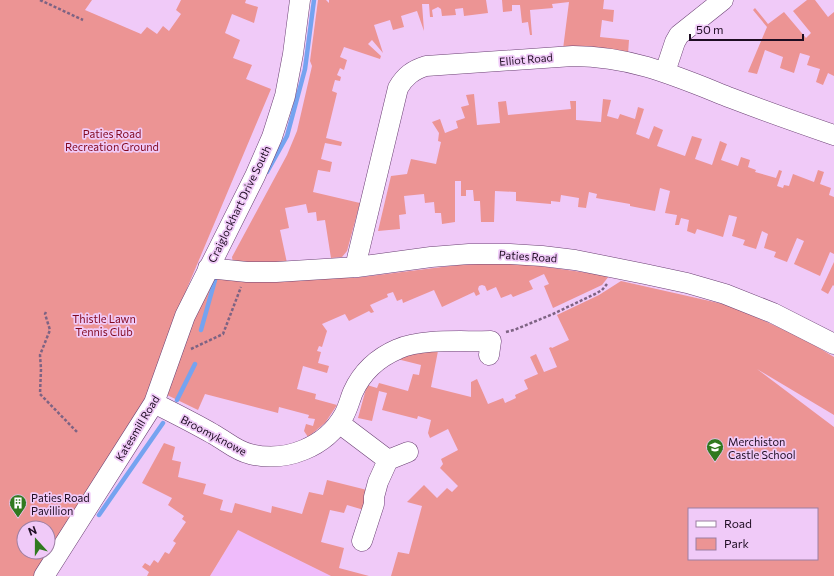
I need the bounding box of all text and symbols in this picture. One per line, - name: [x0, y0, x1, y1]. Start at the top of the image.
- scale bar: [690, 16, 803, 42]
- text: 50 m: [696, 22, 724, 36]
- street label: Elliot Road: [499, 50, 553, 68]
- park label: Paties Road Recreation Ground: [65, 127, 159, 153]
- street label: Craiglockhart Drive South: [205, 143, 273, 265]
- street label: Paties Road: [498, 247, 558, 265]
- park label: Thistle Lawn Tennis Club: [72, 312, 136, 338]
- street label: Katesmill Road: [112, 393, 162, 463]
- street label: Broomyknowe: [179, 412, 249, 458]
- place label: Merchiston Castle School: [728, 435, 796, 461]
- school or university icon: Merchiston Castle School: [705, 437, 725, 462]
- place label: Paties Road Pavillion: [31, 491, 90, 517]
- building icon: Paties Road Pavillion: [8, 493, 28, 518]
- legend: [688, 508, 818, 560]
- text: Road: [724, 516, 752, 530]
- north arrow: [16, 520, 56, 560]
- text: N: [26, 523, 38, 538]
- text: Park: [724, 536, 750, 550]

